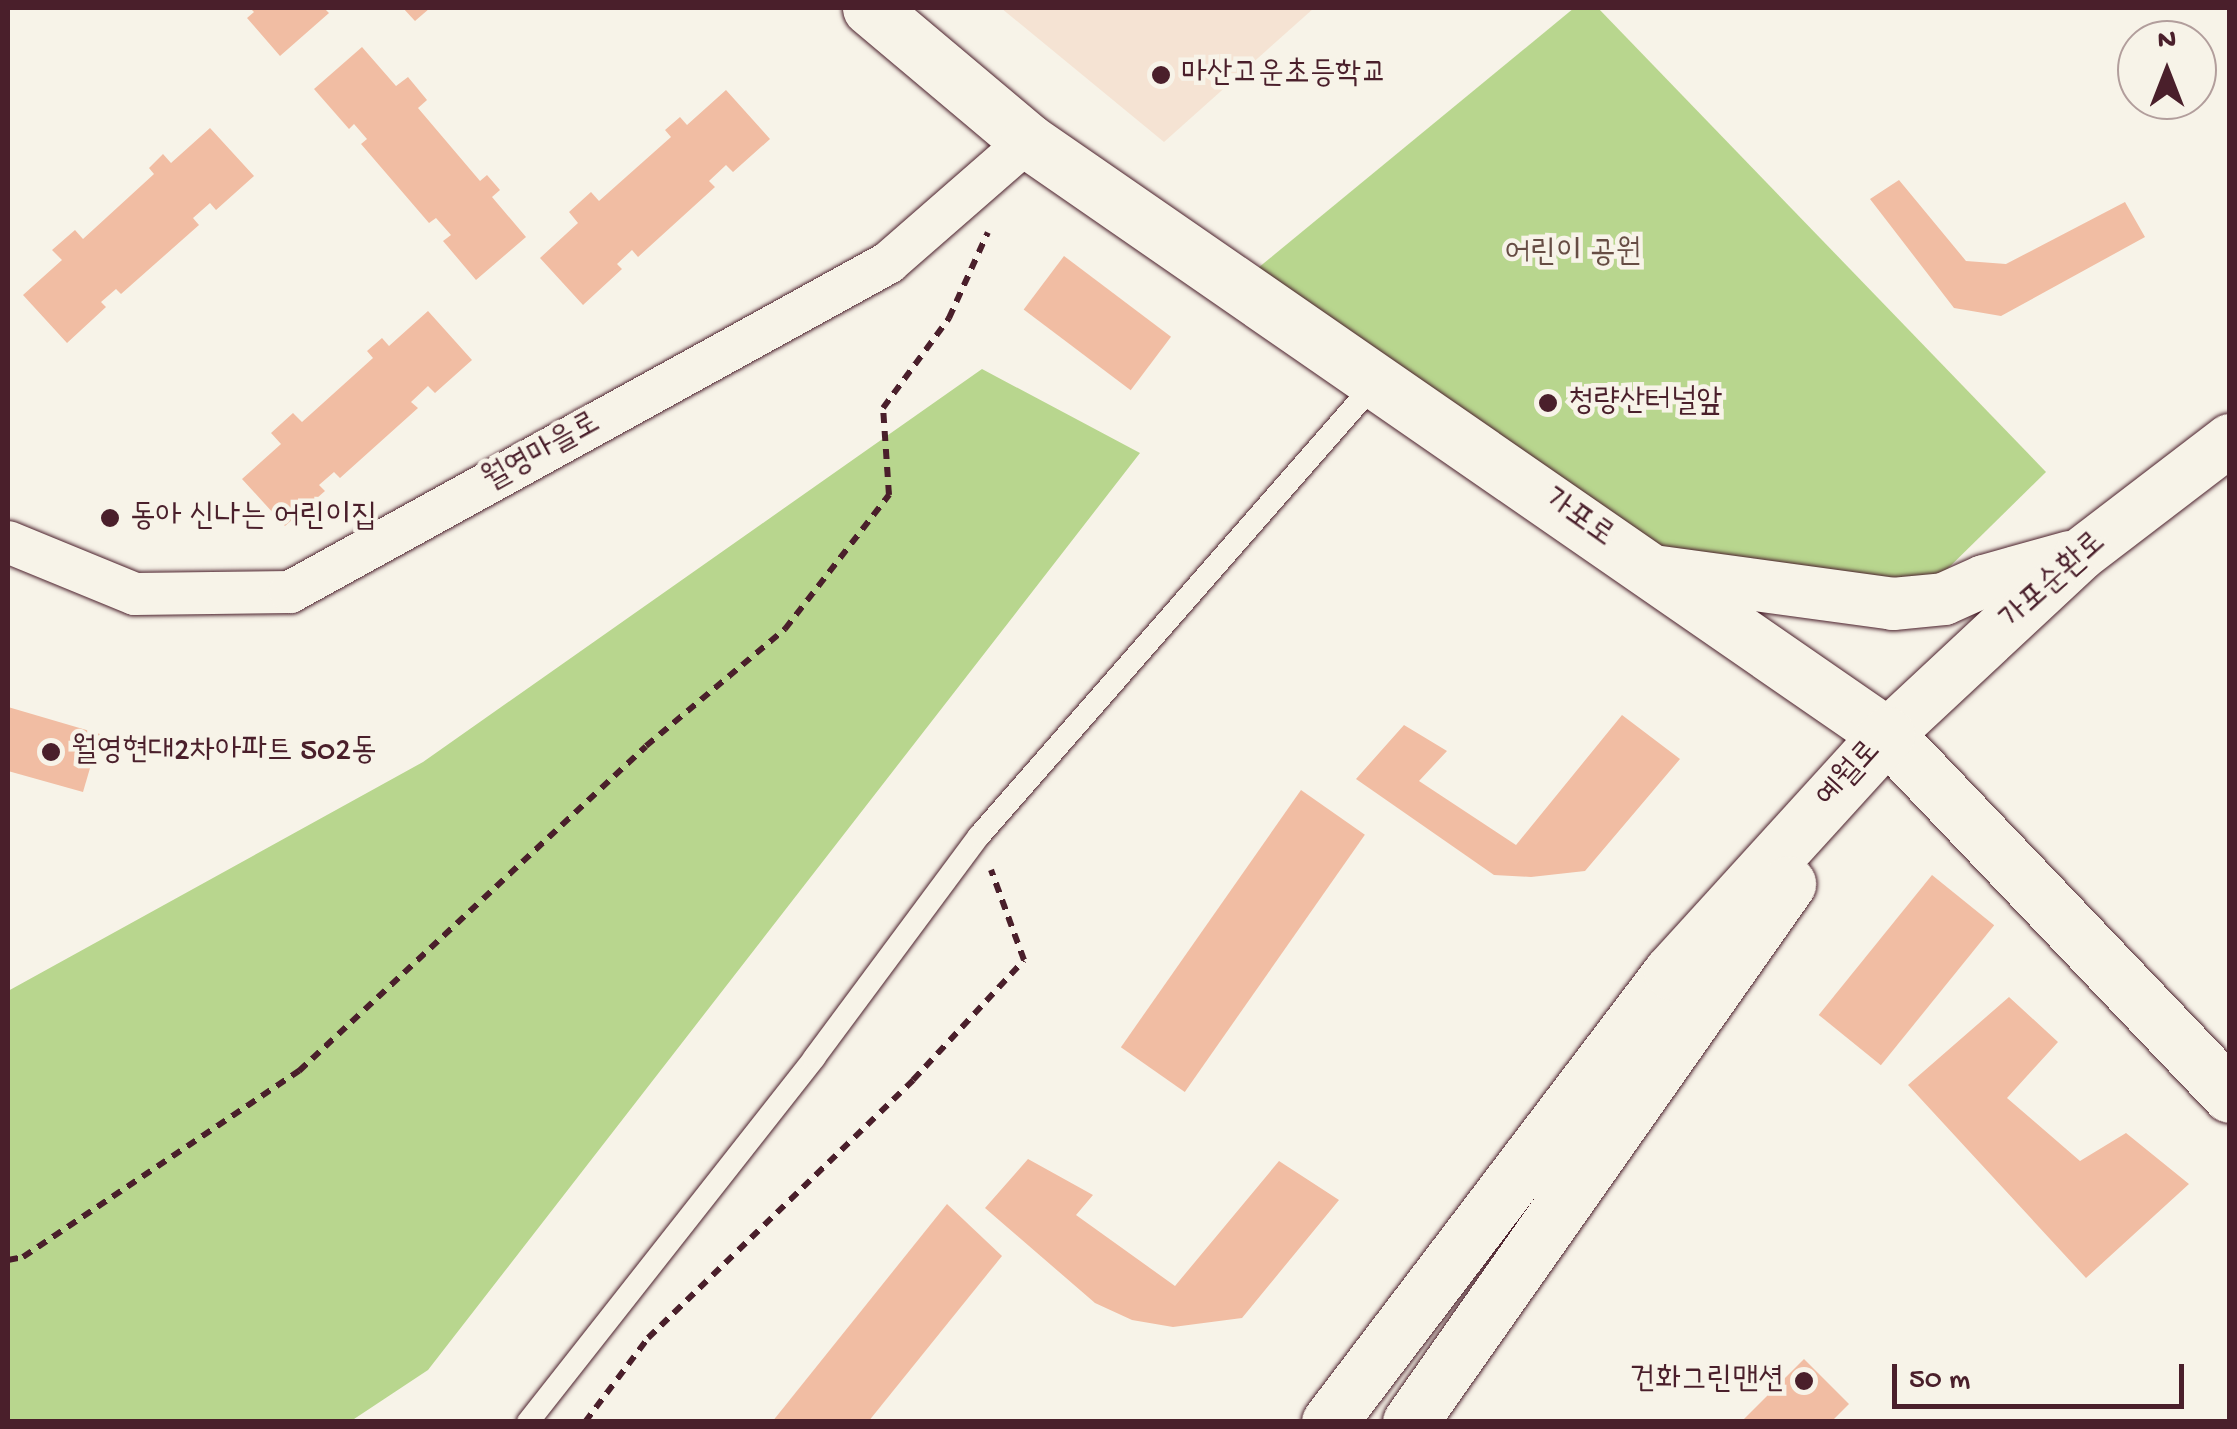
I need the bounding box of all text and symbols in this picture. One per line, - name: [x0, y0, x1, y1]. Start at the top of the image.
- north arrow: [2117, 20, 2217, 120]
- text: N: [2158, 25, 2176, 58]
- place label: 마산고운초등학교: [1181, 56, 1387, 94]
- marker: 마산고운초등학교: [1150, 64, 1172, 86]
- park label: 어린이 공원: [1505, 235, 1641, 273]
- place label: 청량산터널앞: [1568, 384, 1722, 422]
- marker: 청량산터널앞: [1537, 392, 1559, 414]
- street label: 월영마을로: [476, 405, 608, 501]
- street label: 가포로: [1535, 481, 1621, 557]
- place label: 동아 신나는 어린이집: [130, 499, 377, 537]
- marker: 동아 신나는 어린이집: [99, 507, 121, 529]
- street label: 가포순환로: [1993, 525, 2115, 639]
- place label: 월영현대2차아파트 502동: [71, 733, 377, 771]
- street label: 예월로: [1810, 733, 1890, 817]
- marker: 월영현대2차아파트 502동: [40, 741, 62, 763]
- scale bar: [1897, 1344, 2190, 1406]
- place label: 건화그린맨션: [1630, 1362, 1784, 1400]
- text: 50 m: [1909, 1364, 1970, 1399]
- marker: 건화그린맨션: [1793, 1370, 1815, 1392]

